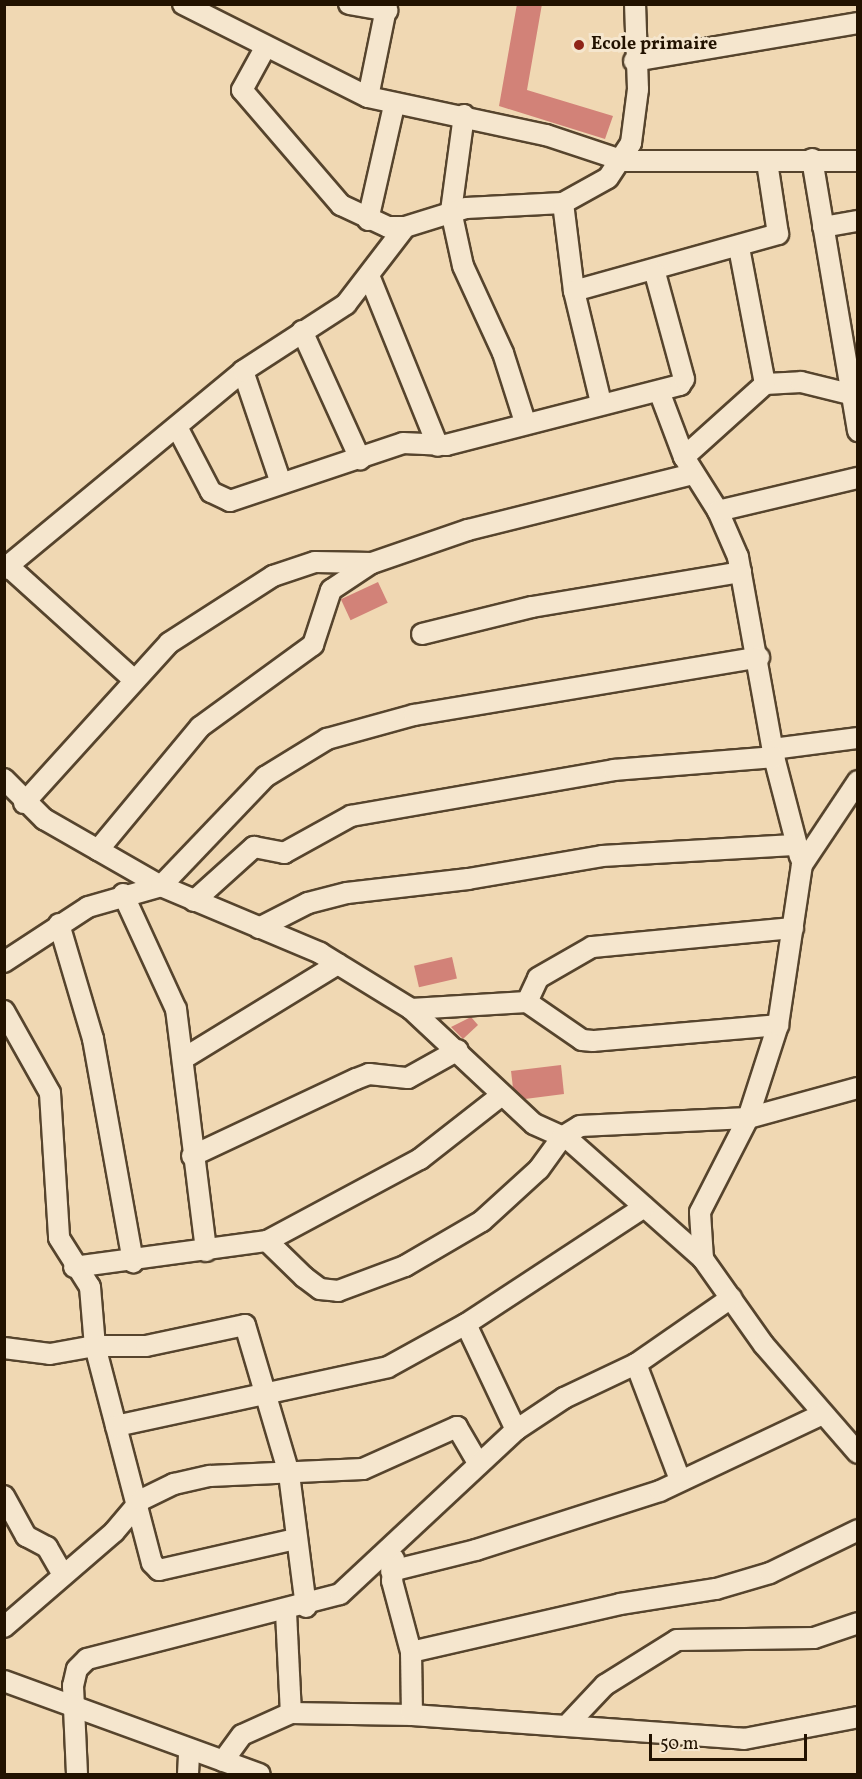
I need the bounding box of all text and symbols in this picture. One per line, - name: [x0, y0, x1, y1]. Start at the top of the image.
- place label: Ecole primaire: [591, 34, 717, 56]
- marker: Ecole primaire: [572, 38, 586, 52]
- scale bar: [652, 1722, 810, 1760]
- text: 50 m: [660, 1732, 699, 1757]

